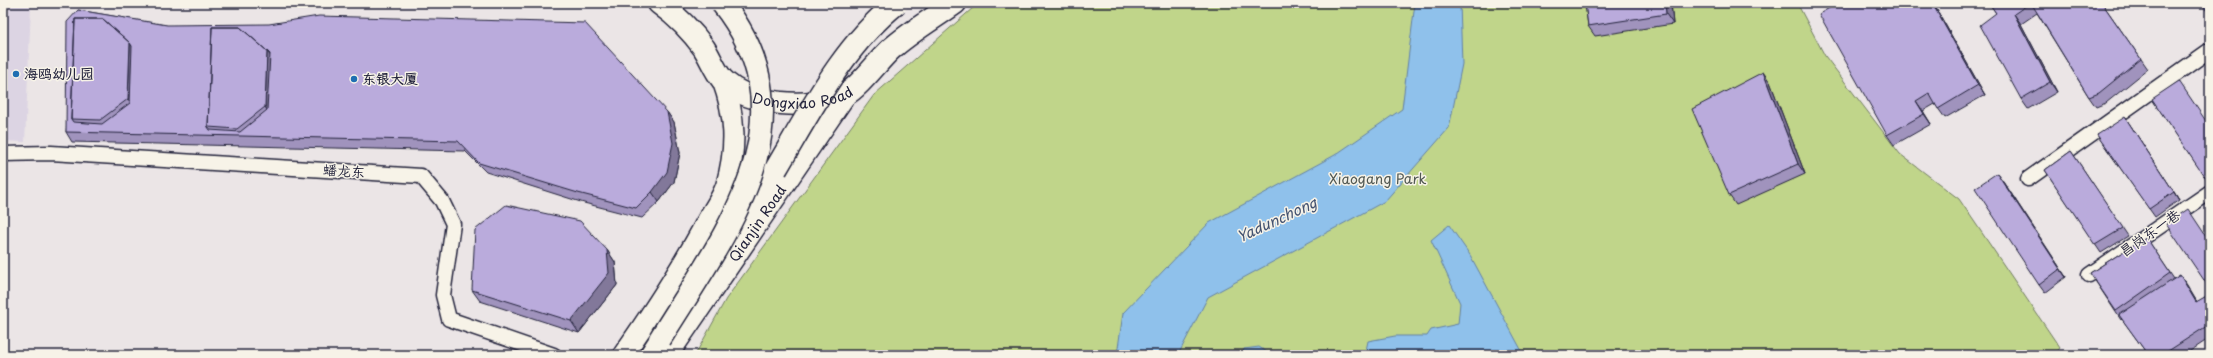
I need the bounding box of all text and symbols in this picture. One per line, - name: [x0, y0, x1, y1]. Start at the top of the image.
- place label: 海鸥幼儿园: [24, 63, 94, 84]
- place label: 东银大厦: [362, 68, 418, 89]
- marker: 海鸥幼儿园: [11, 69, 21, 79]
- marker: 东银大厦: [349, 74, 359, 84]
- street label: Dongxiao Road: [750, 81, 857, 114]
- street label: 蟠龙东: [322, 159, 366, 182]
- park label: Xiaogang Park: [1329, 168, 1427, 189]
- street label: Qianjin Road: [723, 181, 791, 266]
- water label: Yadunchong: [1232, 189, 1322, 247]
- street label: 昌岗东一巷: [2115, 203, 2185, 261]

